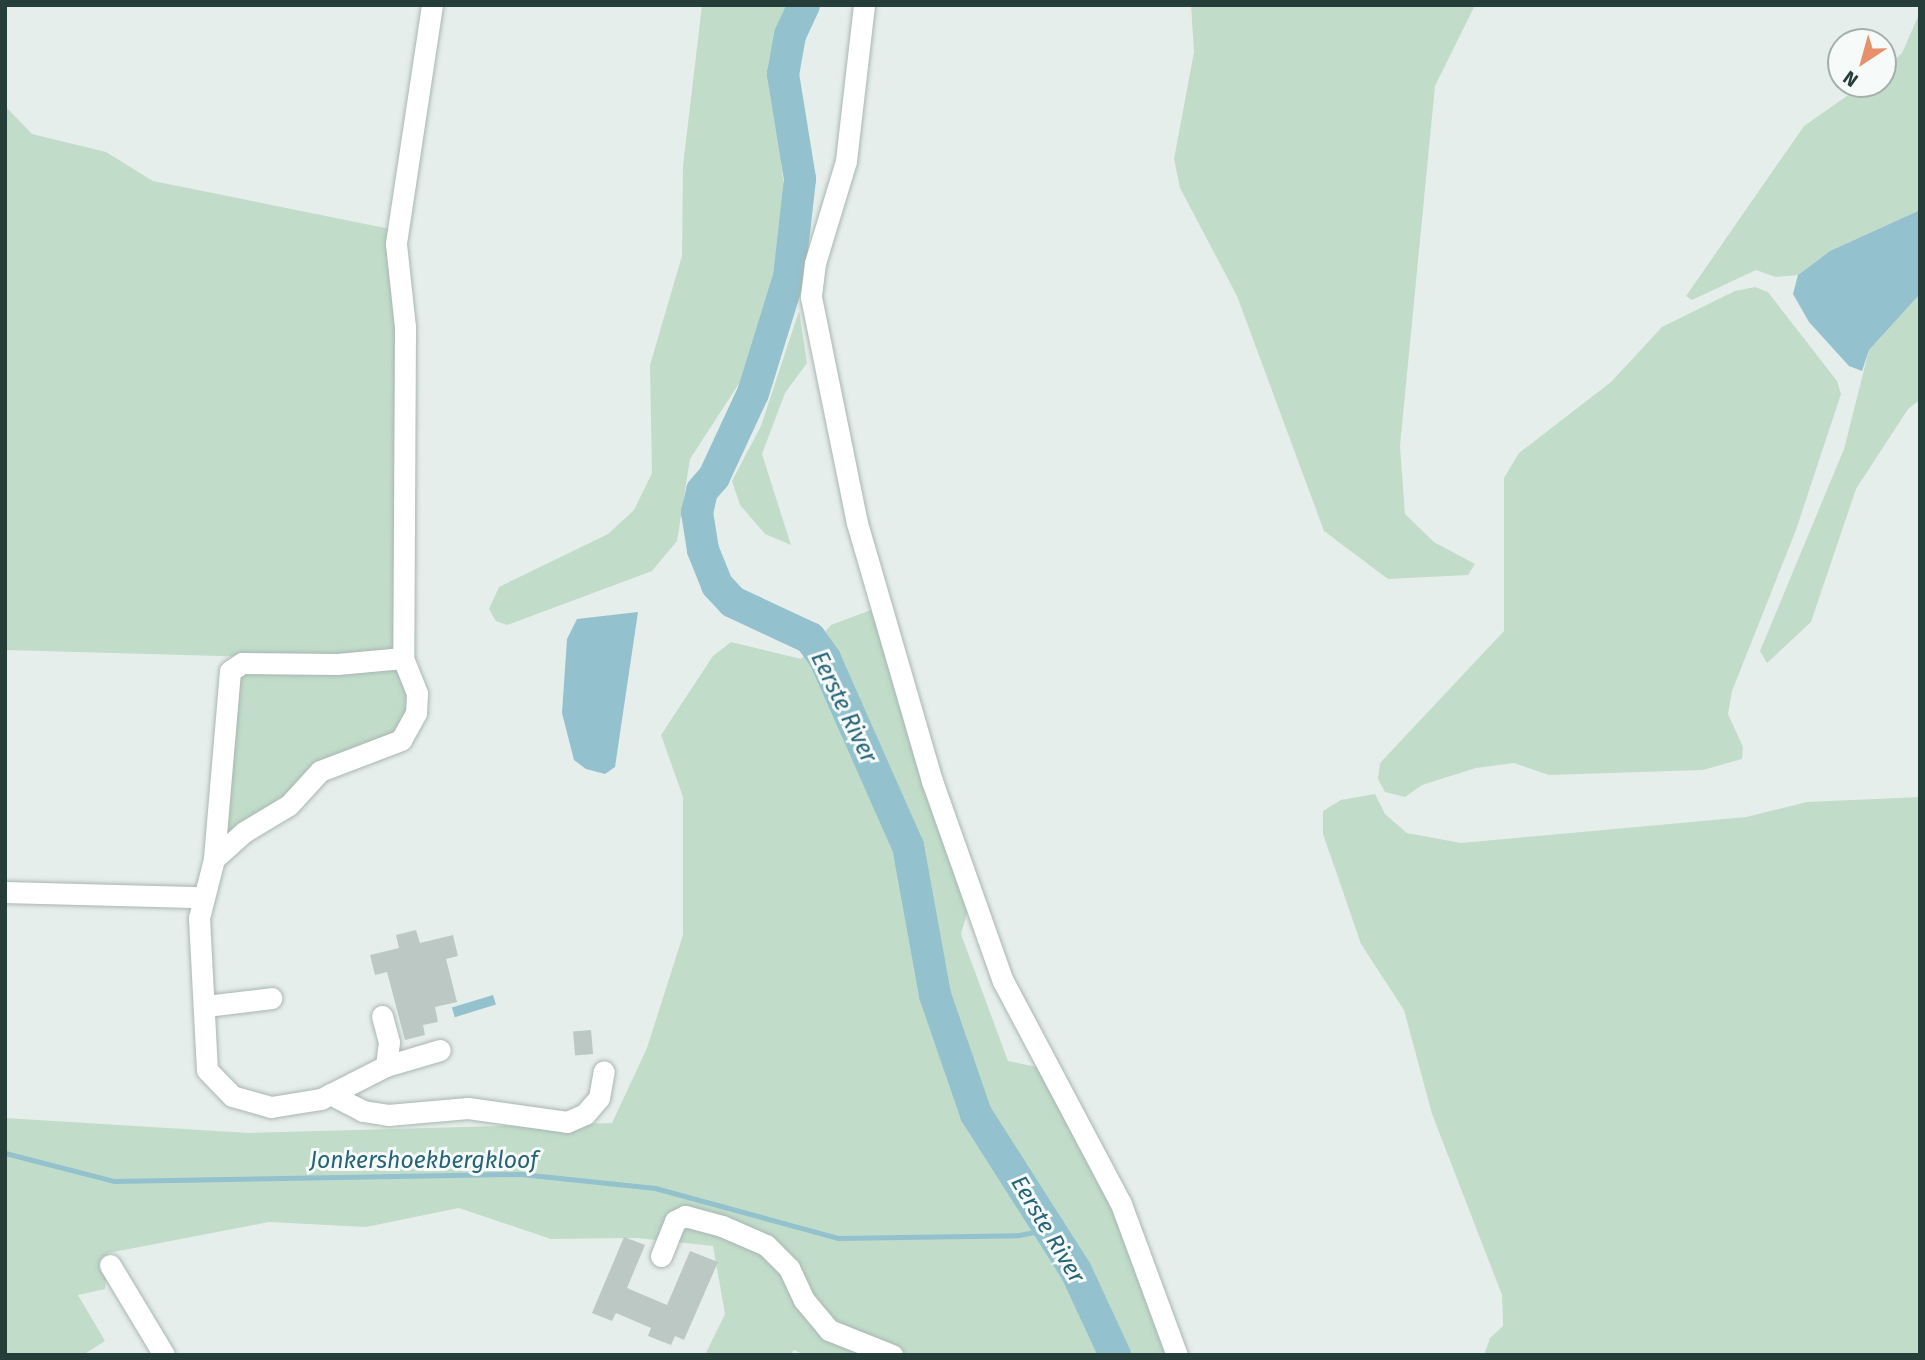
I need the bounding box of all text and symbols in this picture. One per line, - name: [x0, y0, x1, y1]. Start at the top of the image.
- north arrow: [1827, 28, 1897, 98]
- text: N: [1839, 66, 1862, 92]
- water label: Eerste River: [805, 647, 883, 767]
- water label: Jonkershoekbergkloof: [310, 1146, 538, 1174]
- water label: Eerste River: [1005, 1170, 1091, 1288]

